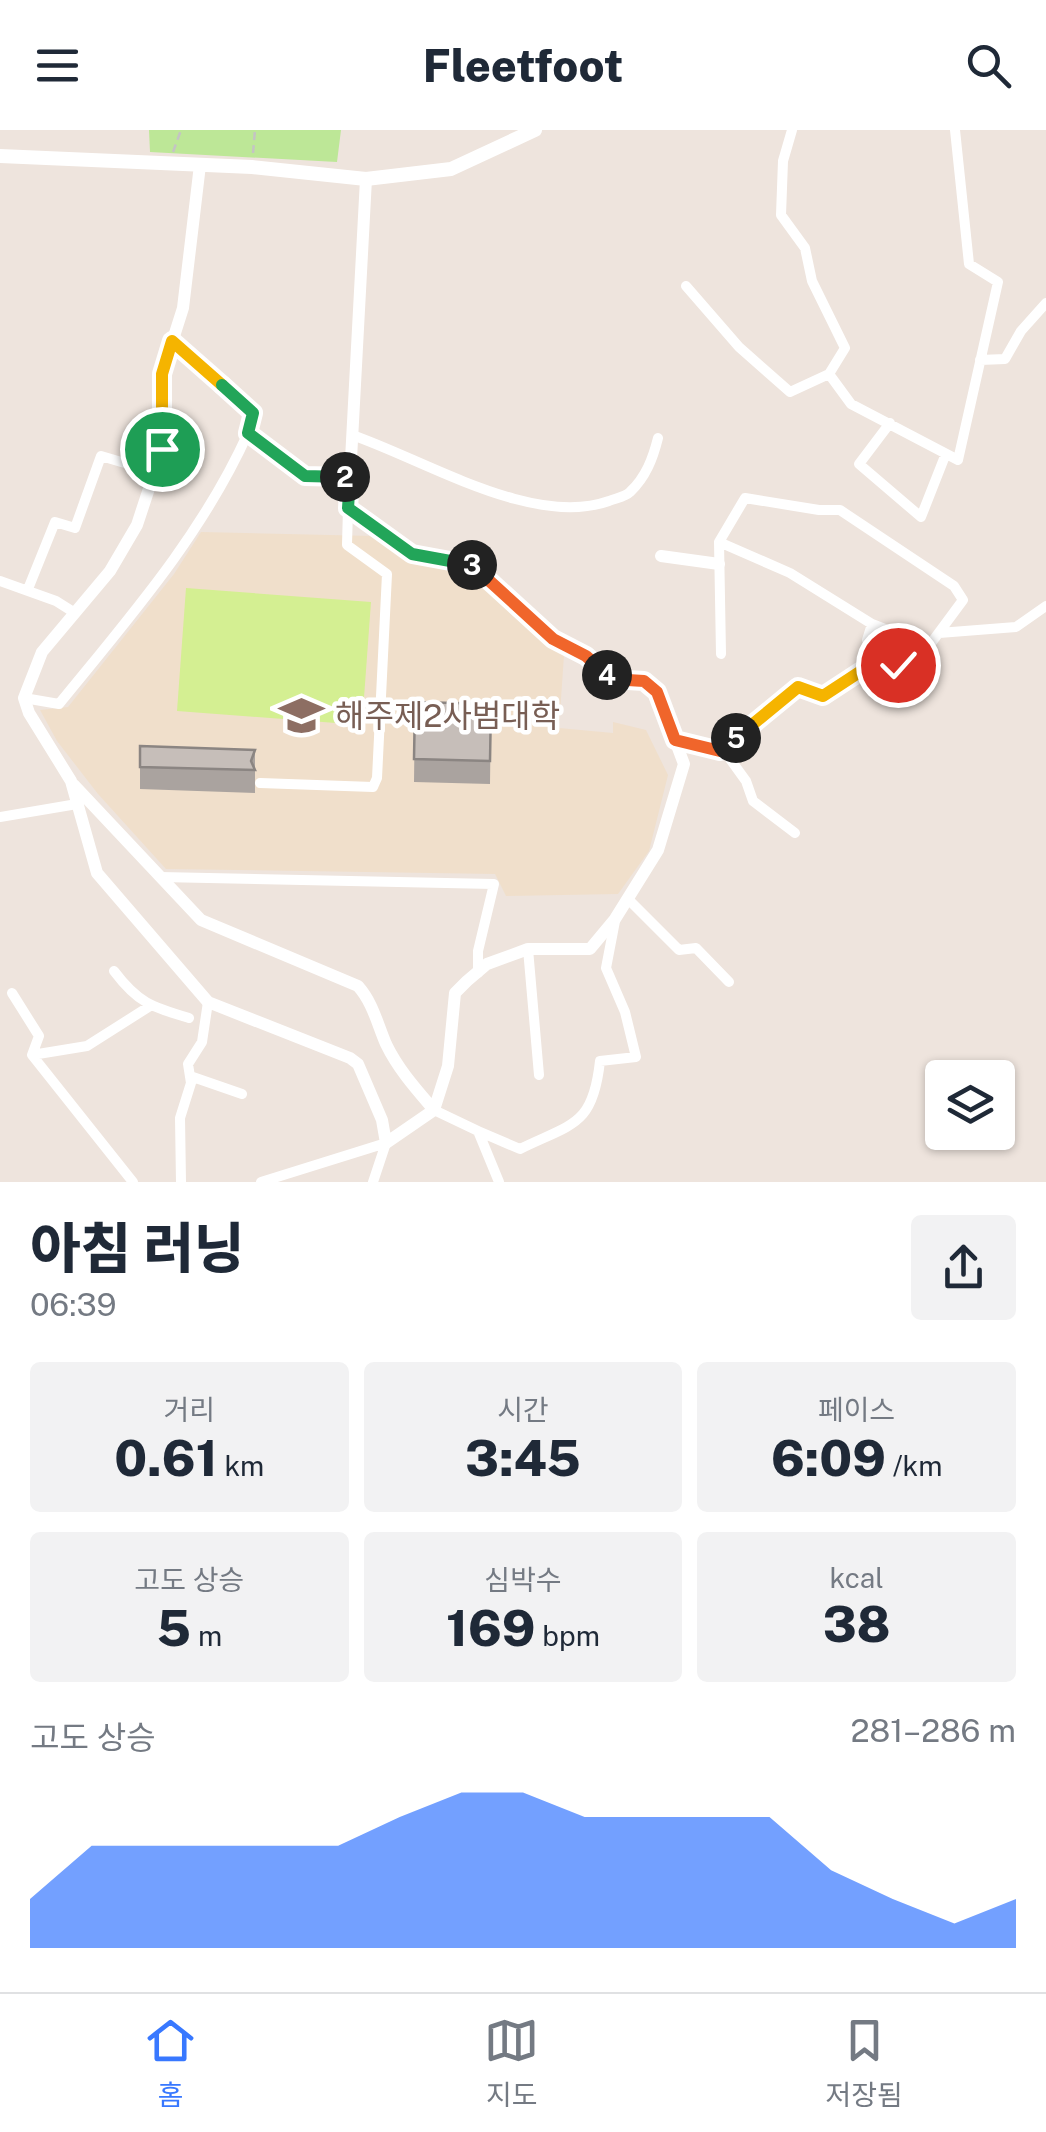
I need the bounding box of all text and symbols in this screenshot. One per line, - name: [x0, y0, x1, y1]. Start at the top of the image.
- icon: menu: [30, 38, 85, 93]
- icon: search: [961, 38, 1016, 93]
- text: Fleetfoot: [423, 39, 623, 92]
- pin: [120, 407, 205, 492]
- icon: arrive: [135, 422, 190, 477]
- pin: 2: [320, 452, 370, 502]
- text: 2: [336, 460, 354, 493]
- pin: 3: [447, 540, 497, 590]
- text: 3: [463, 548, 481, 581]
- pin: [856, 623, 941, 708]
- icon: check: [871, 638, 926, 693]
- pin: 4: [582, 650, 632, 700]
- text: 4: [598, 658, 616, 691]
- school or university icon: 해주제2사범대학: [278, 692, 326, 740]
- place label: 해주제2사범대학: [335, 697, 560, 734]
- pin: 5: [711, 713, 761, 763]
- text: 5: [727, 721, 745, 754]
- map controls: [925, 1060, 1015, 1150]
- button: layers: [925, 1060, 1015, 1150]
- button: share: [911, 1215, 1016, 1320]
- text: 아침 러닝: [30, 1216, 244, 1280]
- text: 06:39: [30, 1286, 116, 1323]
- text: 거리: [164, 1393, 215, 1426]
- text: 시간: [497, 1393, 549, 1426]
- text: 페이스: [818, 1393, 895, 1426]
- text: 0.61: [114, 1428, 218, 1487]
- text: 3:45: [465, 1428, 581, 1487]
- text: 6:09: [771, 1428, 886, 1487]
- text: km: [218, 1449, 264, 1482]
- text: /km: [886, 1449, 942, 1482]
- text: kcal: [830, 1561, 884, 1594]
- text: 고도 상승: [134, 1563, 244, 1596]
- text: 심박수: [484, 1563, 562, 1596]
- text: 38: [823, 1594, 891, 1653]
- text: 5: [157, 1598, 191, 1657]
- text: 169: [446, 1598, 536, 1657]
- text: m: [191, 1619, 222, 1652]
- text: bpm: [536, 1619, 600, 1652]
- text: 281–286 m: [850, 1712, 1016, 1749]
- text: 고도 상승: [30, 1719, 156, 1756]
- tab: 홈: [143, 2013, 198, 2113]
- tab: 지도: [484, 2013, 539, 2113]
- tab: 저장됨: [826, 2013, 903, 2113]

